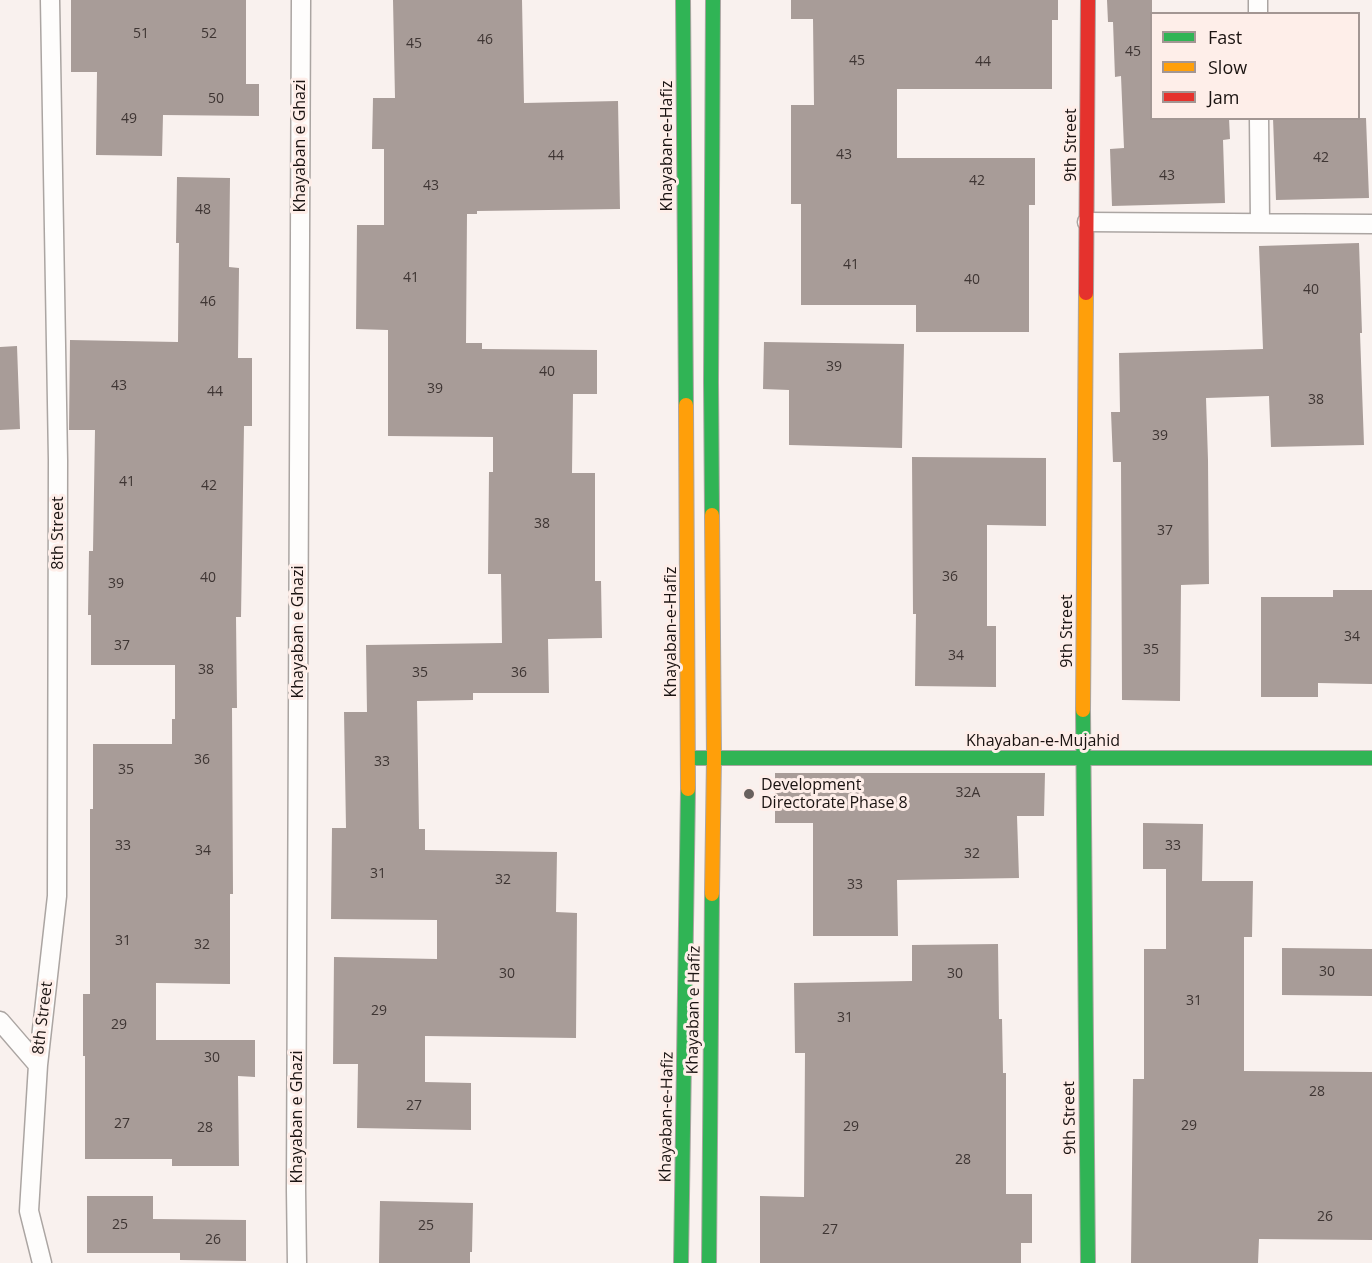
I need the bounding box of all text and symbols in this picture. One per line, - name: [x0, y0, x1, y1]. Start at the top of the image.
- legend: [1150, 12, 1360, 120]
- text: Fast: [1208, 25, 1242, 49]
- house number: 51: [133, 26, 149, 42]
- house number: 52: [201, 26, 217, 42]
- house number: 46: [477, 32, 493, 48]
- house number: 45: [406, 36, 422, 52]
- house number: 45: [1125, 44, 1141, 60]
- house number: 45: [849, 53, 865, 69]
- house number: 44: [975, 54, 991, 70]
- text: Slow: [1208, 55, 1247, 79]
- street label: Khayaban e Ghazi: [290, 79, 310, 213]
- street label: Khayaban-e-Hafiz: [657, 81, 677, 211]
- text: Jam: [1208, 85, 1240, 109]
- house number: 50: [208, 91, 224, 107]
- street label: 9th Street: [1061, 108, 1081, 182]
- house number: 49: [121, 111, 137, 127]
- house number: 43: [836, 147, 852, 163]
- house number: 44: [548, 148, 564, 164]
- house number: 42: [1313, 150, 1329, 166]
- house number: 43: [1159, 168, 1175, 184]
- house number: 42: [969, 173, 985, 189]
- house number: 43: [423, 178, 439, 194]
- house number: 48: [195, 202, 211, 218]
- house number: 41: [843, 257, 859, 273]
- house number: 41: [403, 270, 419, 286]
- house number: 40: [964, 272, 980, 288]
- house number: 40: [1303, 282, 1319, 298]
- house number: 46: [200, 294, 216, 310]
- house number: 39: [826, 359, 842, 375]
- house number: 40: [539, 364, 555, 380]
- house number: 43: [111, 378, 127, 394]
- house number: 39: [427, 381, 443, 397]
- house number: 44: [207, 384, 223, 400]
- house number: 38: [1308, 392, 1324, 408]
- house number: 39: [1152, 428, 1168, 444]
- house number: 41: [119, 474, 135, 490]
- house number: 42: [201, 478, 217, 494]
- street label: 8th Street: [48, 496, 68, 570]
- house number: 38: [534, 516, 550, 532]
- house number: 37: [1157, 523, 1173, 539]
- street label: Khayaban e Ghazi: [288, 565, 308, 699]
- street label: Khayaban-e-Hafiz: [661, 567, 681, 697]
- house number: 36: [942, 569, 958, 585]
- house number: 40: [200, 570, 216, 586]
- house number: 39: [108, 576, 124, 592]
- street label: 9th Street: [1057, 594, 1077, 668]
- house number: 34: [1344, 629, 1360, 645]
- house number: 37: [114, 638, 130, 654]
- house number: 35: [1143, 642, 1159, 658]
- house number: 34: [948, 648, 964, 664]
- house number: 38: [198, 662, 214, 678]
- house number: 35: [412, 665, 428, 681]
- house number: 36: [511, 665, 527, 681]
- street label: Khayaban-e-Mujahid: [966, 731, 1120, 751]
- house number: 36: [194, 752, 210, 768]
- house number: 33: [374, 754, 390, 770]
- house number: 35: [118, 762, 134, 778]
- place label: Development Directorate Phase 8: [761, 775, 908, 813]
- house number: 32A: [956, 785, 980, 801]
- marker: Development Directorate Phase 8: [742, 787, 756, 801]
- house number: 33: [115, 838, 131, 854]
- house number: 33: [1165, 838, 1181, 854]
- house number: 34: [195, 843, 211, 859]
- house number: 32: [964, 846, 980, 862]
- house number: 31: [370, 866, 386, 882]
- house number: 32: [495, 872, 511, 888]
- house number: 33: [847, 877, 863, 893]
- house number: 31: [115, 933, 131, 949]
- house number: 32: [194, 937, 210, 953]
- street label: Khayaban e Hafiz: [683, 945, 705, 1075]
- house number: 30: [1319, 964, 1335, 980]
- house number: 30: [499, 966, 515, 982]
- house number: 30: [947, 966, 963, 982]
- street label: 8th Street: [29, 980, 57, 1056]
- house number: 31: [1186, 993, 1202, 1009]
- house number: 29: [371, 1003, 387, 1019]
- house number: 31: [837, 1010, 853, 1026]
- house number: 29: [111, 1017, 127, 1033]
- house number: 30: [204, 1050, 220, 1066]
- street label: Khayaban e Ghazi: [287, 1050, 307, 1184]
- street label: Khayaban-e-Hafiz: [656, 1051, 678, 1183]
- street label: 9th Street: [1060, 1081, 1080, 1155]
- house number: 28: [1309, 1084, 1325, 1100]
- house number: 27: [406, 1098, 422, 1114]
- house number: 27: [114, 1116, 130, 1132]
- house number: 29: [1181, 1118, 1197, 1134]
- house number: 29: [843, 1119, 859, 1135]
- house number: 28: [197, 1120, 213, 1136]
- house number: 28: [955, 1152, 971, 1168]
- house number: 26: [1317, 1209, 1333, 1225]
- house number: 25: [112, 1217, 128, 1233]
- house number: 25: [418, 1218, 434, 1234]
- house number: 27: [822, 1222, 838, 1238]
- house number: 26: [205, 1232, 221, 1248]

